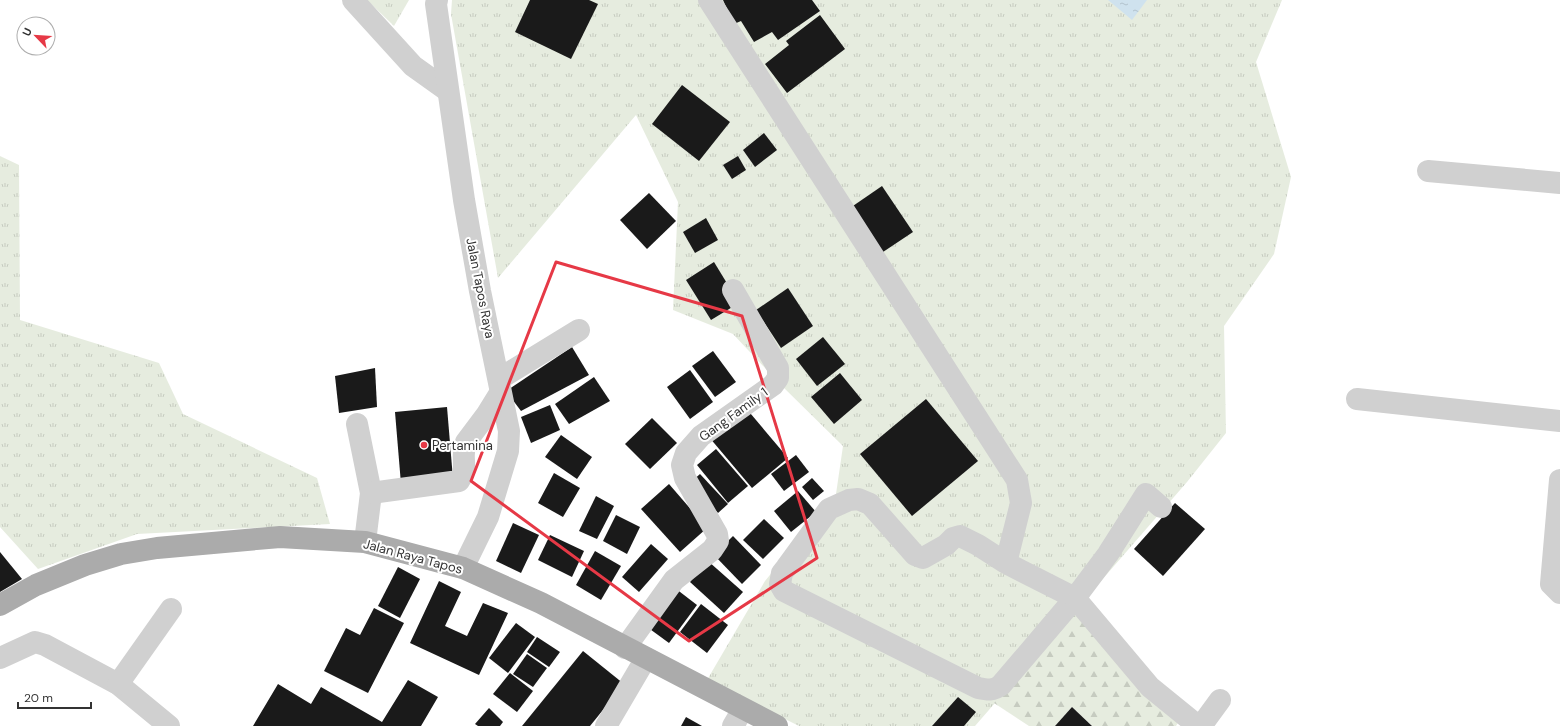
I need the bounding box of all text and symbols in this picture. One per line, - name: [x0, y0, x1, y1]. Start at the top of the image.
- north arrow: [16, 16, 56, 56]
- text: U: [19, 25, 35, 38]
- street label: Jalan Tapos Raya: [462, 236, 499, 340]
- street label: Gang Family 1: [696, 384, 771, 445]
- place label: Pertamina: [432, 437, 493, 454]
- marker: Pertamina: [419, 440, 429, 450]
- street label: Jalan Raya Tapos: [361, 535, 464, 578]
- scale bar: [18, 684, 91, 710]
- text: 20 m: [24, 690, 53, 706]

